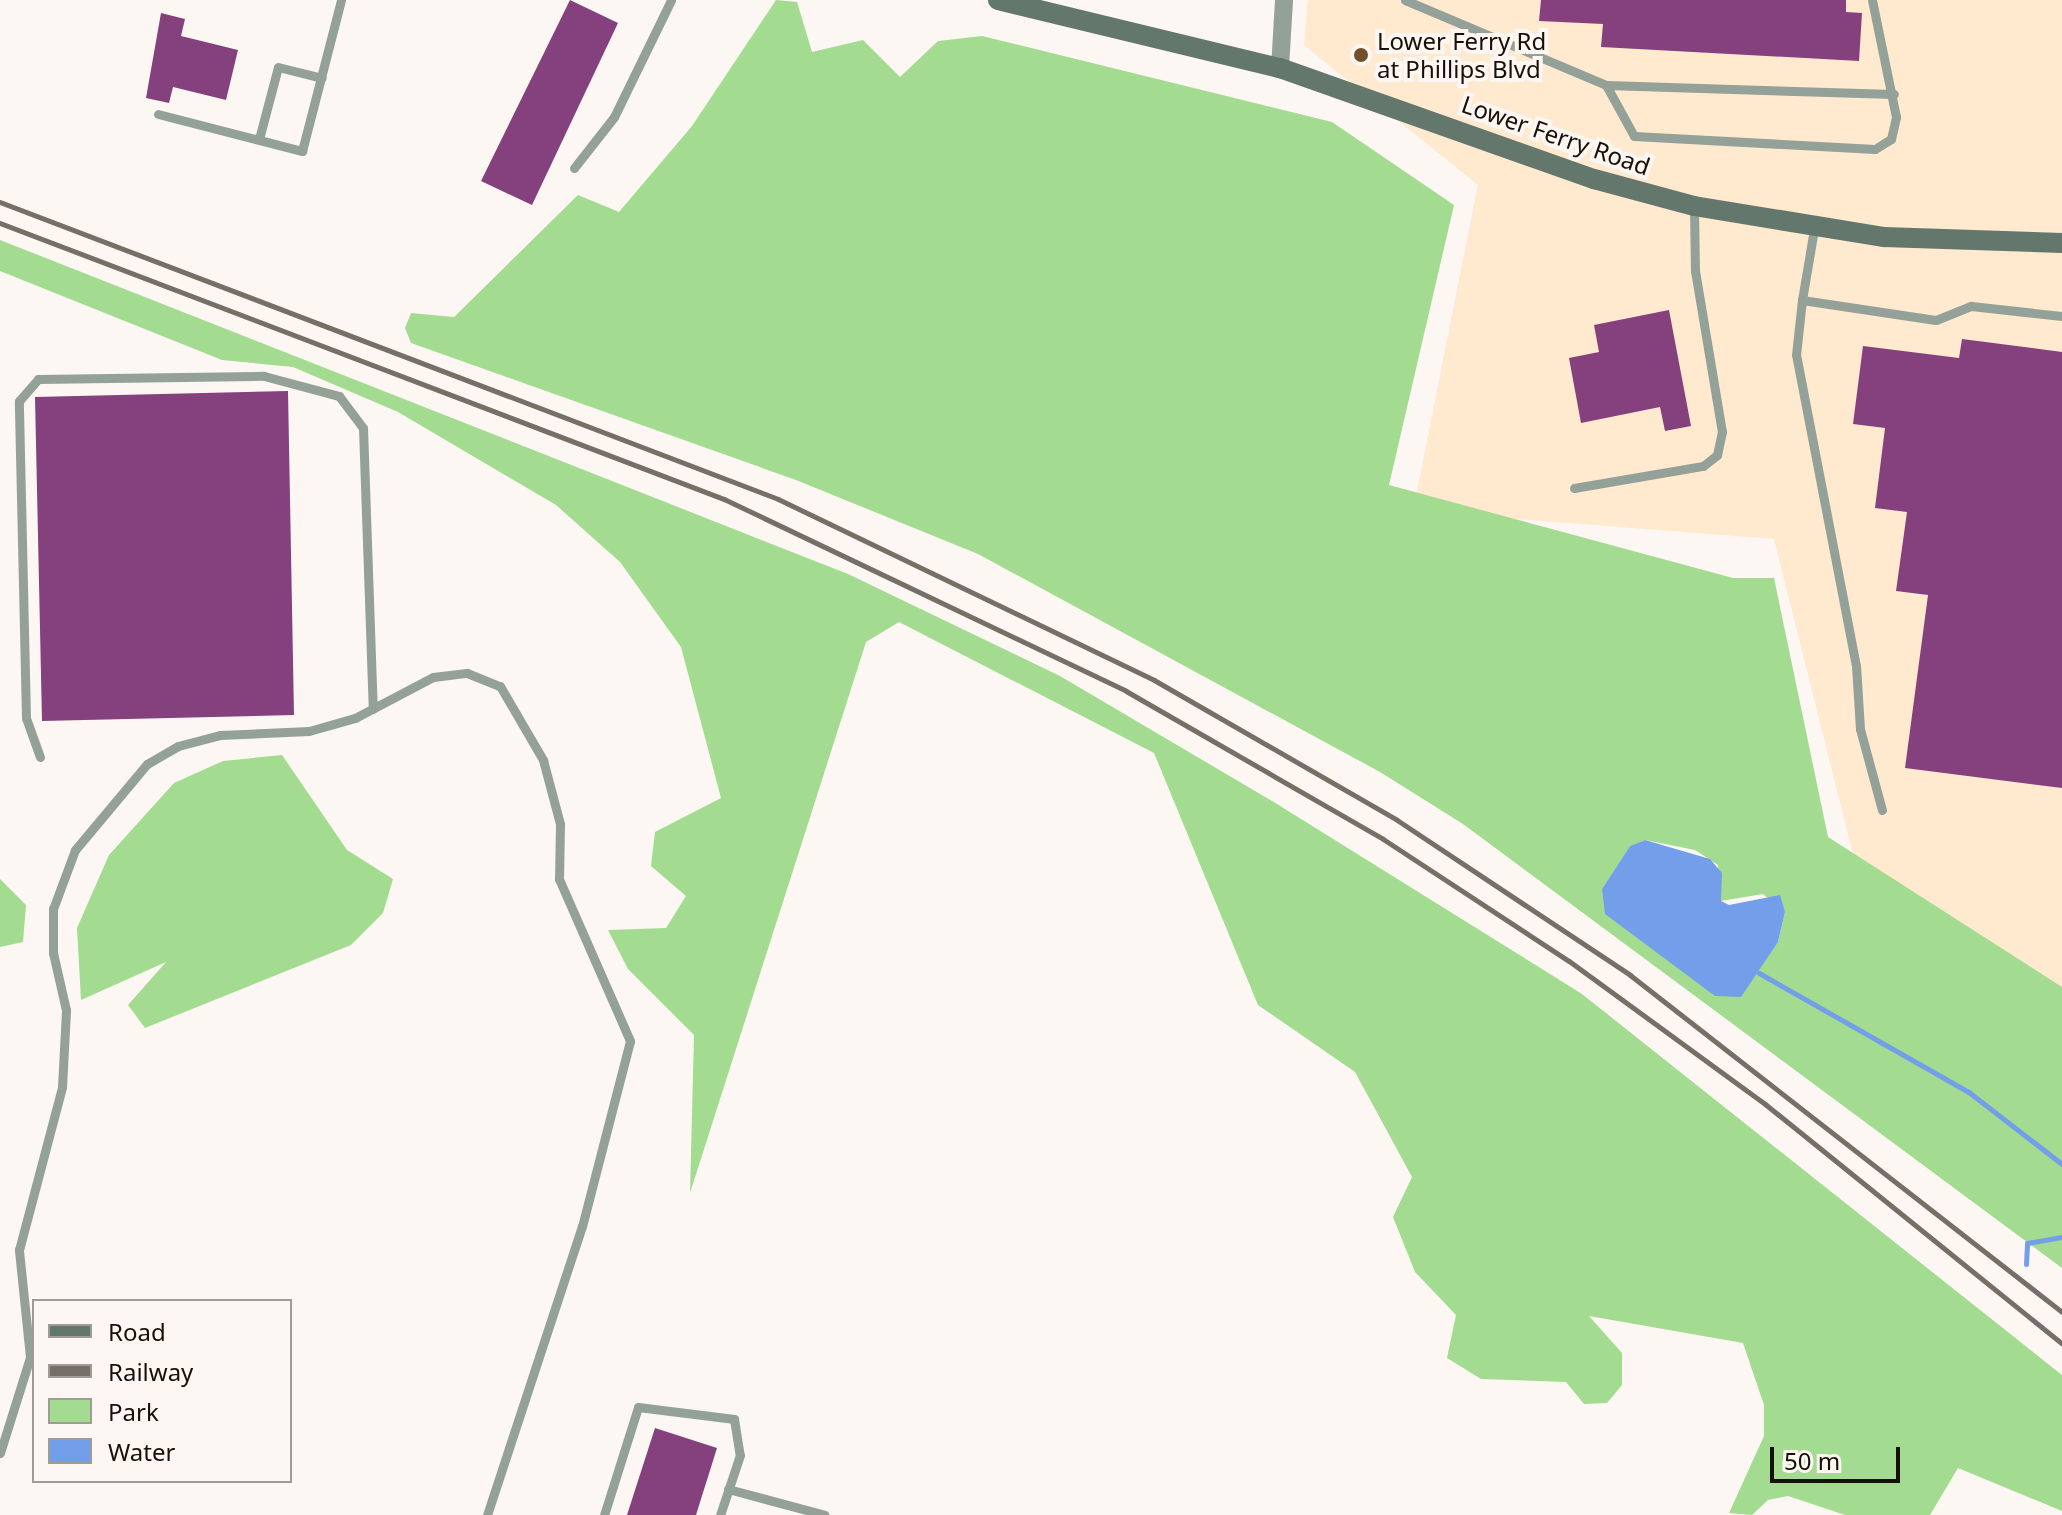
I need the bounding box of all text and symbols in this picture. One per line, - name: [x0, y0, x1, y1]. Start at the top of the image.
- place label: Lower Ferry Rd at Phillips Blvd: [1377, 27, 1546, 83]
- marker: Lower Ferry Rd at Phillips Blvd: [1352, 46, 1370, 64]
- street label: Lower Ferry Road: [1458, 89, 1654, 181]
- legend: [32, 1299, 292, 1483]
- text: Road: [108, 1315, 166, 1348]
- text: Railway: [108, 1355, 193, 1388]
- text: Park: [108, 1395, 159, 1428]
- scale bar: [1774, 1431, 1904, 1481]
- text: Water: [108, 1435, 175, 1468]
- text: 50 m: [1784, 1444, 1840, 1477]

